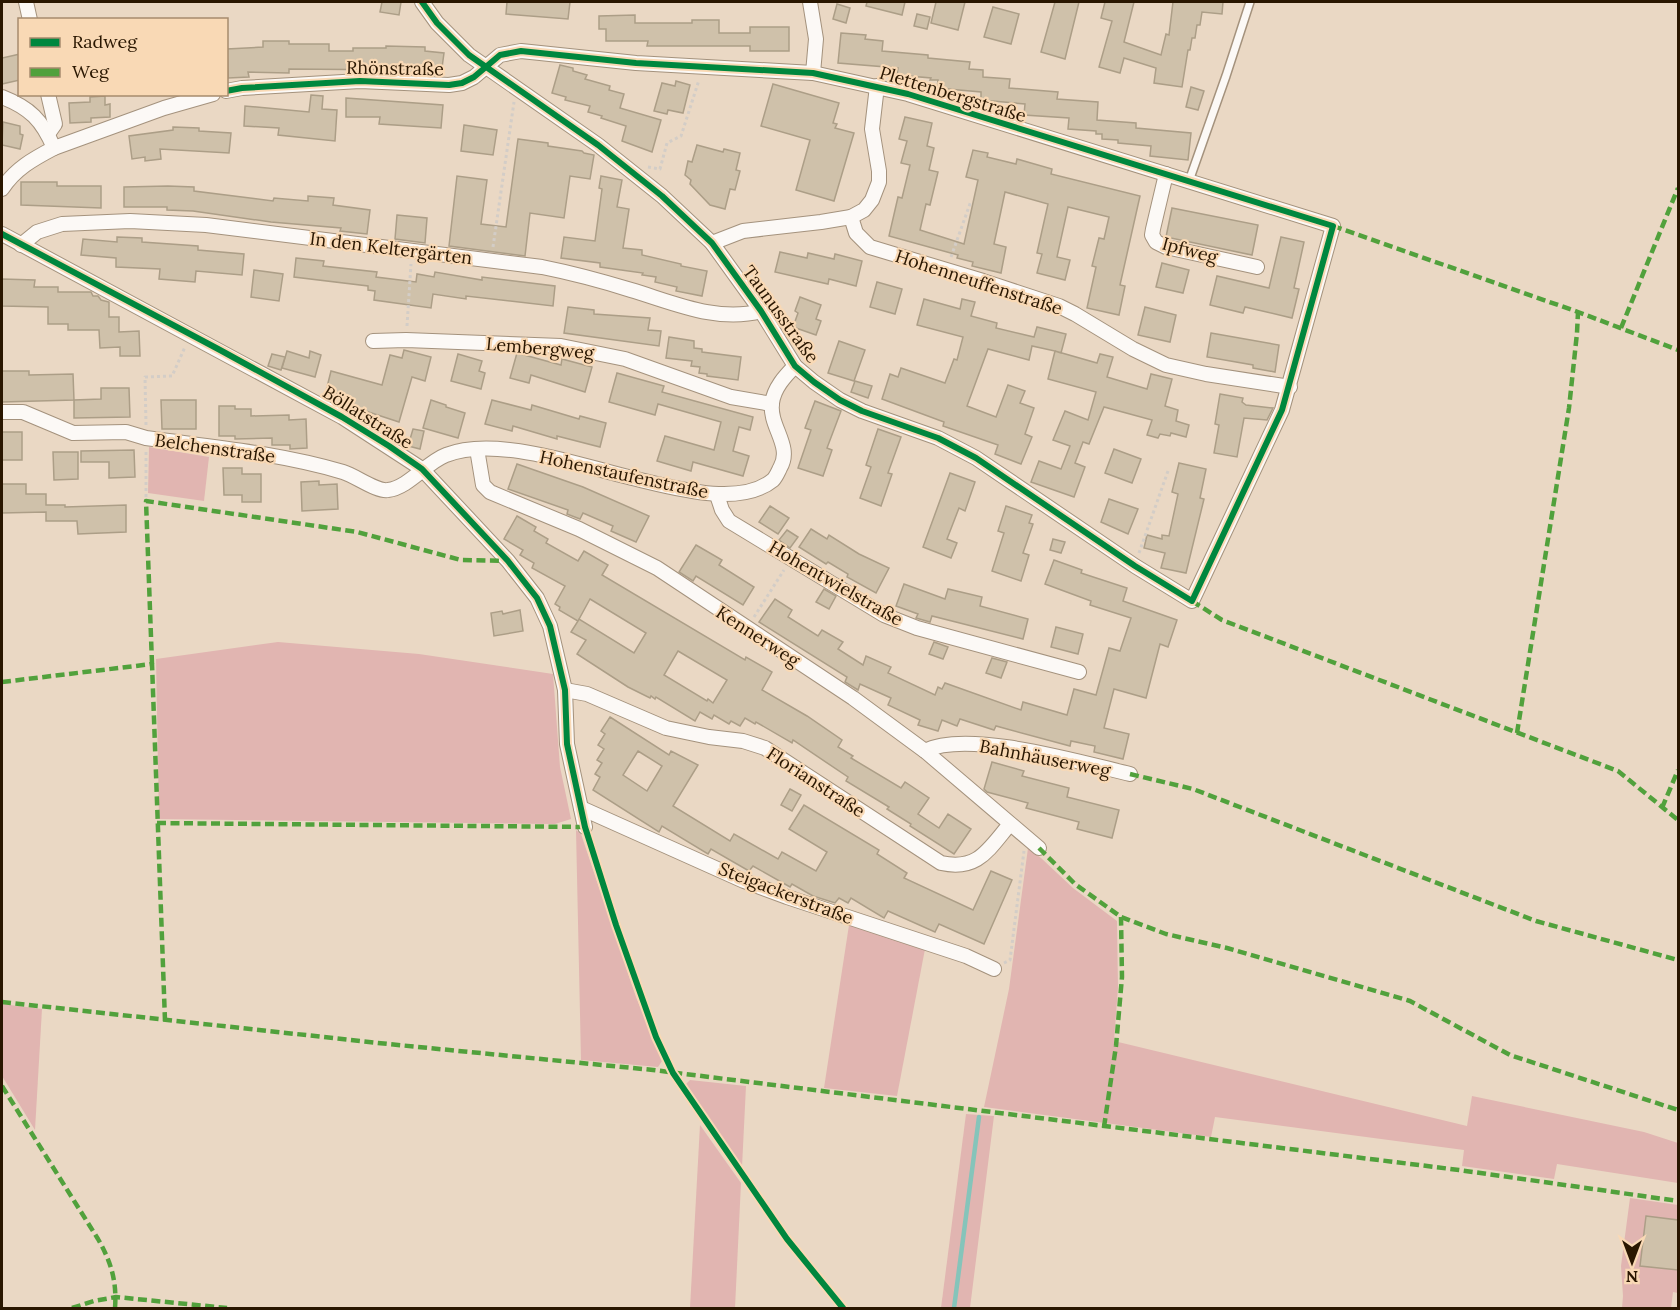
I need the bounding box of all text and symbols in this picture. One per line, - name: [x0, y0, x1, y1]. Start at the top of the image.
- legend: [18, 18, 228, 96]
- text: Radweg: [72, 30, 138, 53]
- street label: Rhönstraße: [346, 56, 444, 80]
- text: Weg: [72, 60, 110, 83]
- street label: Plettenbergstraße: [877, 61, 1029, 127]
- street label: In den Keltergärten: [308, 227, 474, 269]
- street label: Ipfweg: [1160, 232, 1221, 269]
- street label: Hohenneuffenstraße: [893, 244, 1066, 320]
- street label: Taunusstraße: [738, 261, 824, 368]
- street label: Lembergweg: [485, 332, 596, 364]
- street label: Böllatstraße: [319, 380, 418, 454]
- street label: Belchenstraße: [153, 428, 277, 468]
- street label: Hohenstaufenstraße: [538, 445, 711, 503]
- street label: Hohentwielstraße: [765, 535, 907, 631]
- street label: Kennerweg: [712, 600, 805, 672]
- street label: Bahnhäuserweg: [978, 734, 1113, 782]
- street label: Florianstraße: [763, 742, 870, 822]
- street label: Steigackerstraße: [716, 857, 857, 929]
- north arrow: [1602, 1232, 1662, 1292]
- text: N: [1626, 1267, 1638, 1287]

